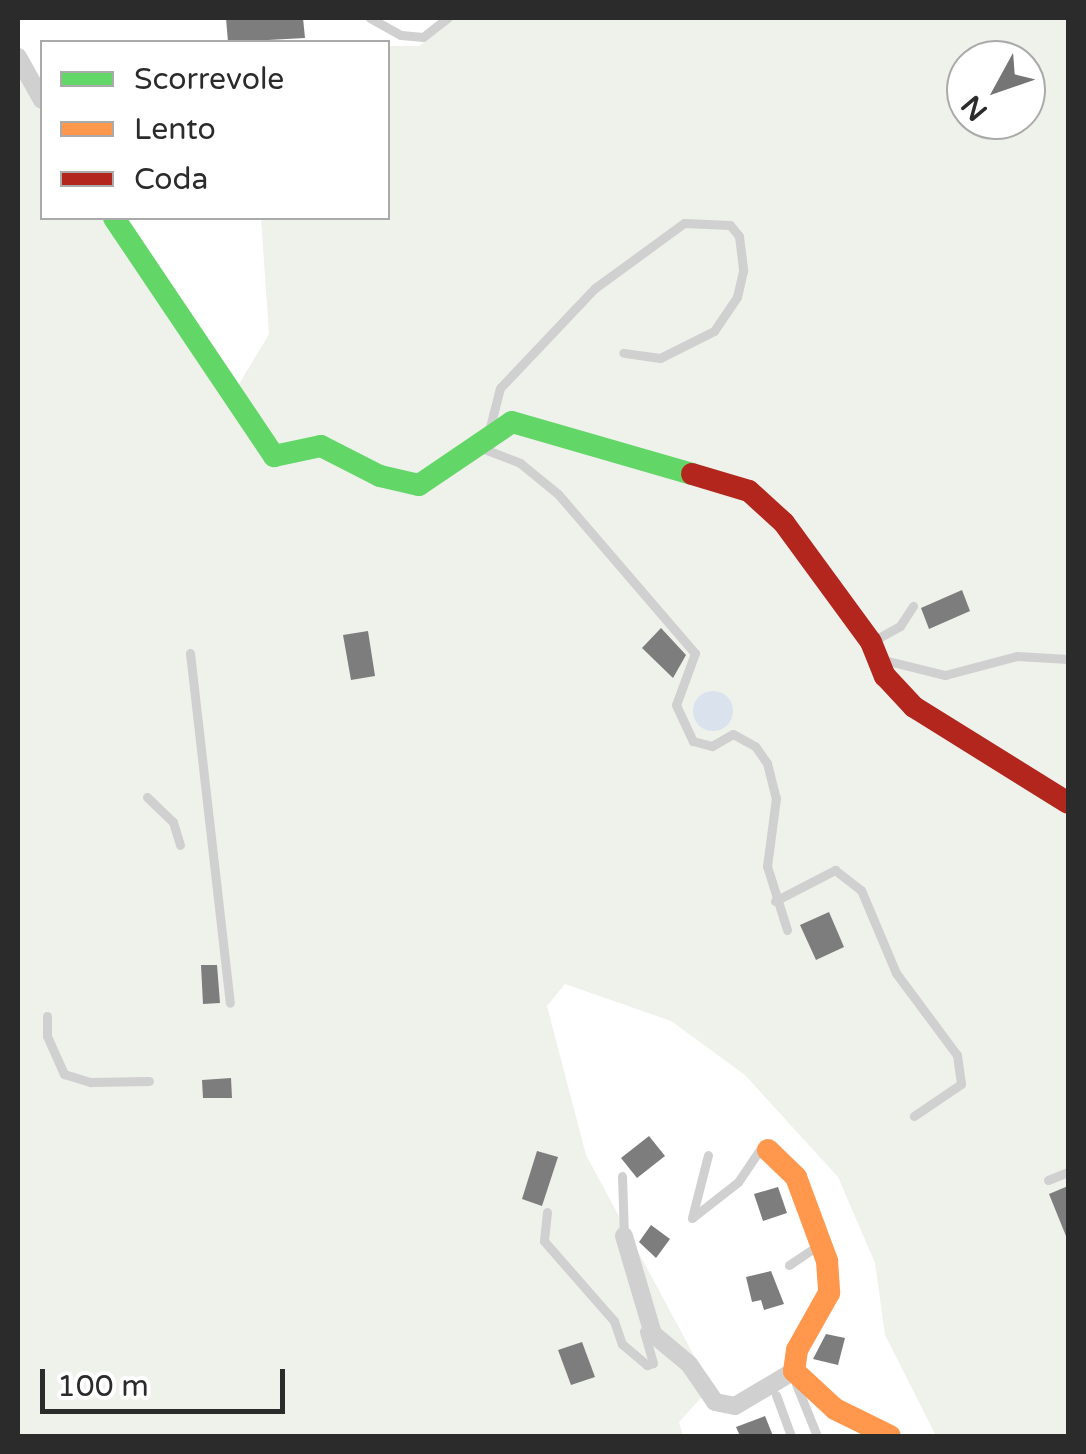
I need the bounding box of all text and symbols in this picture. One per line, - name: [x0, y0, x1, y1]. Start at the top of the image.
- legend: [40, 40, 390, 220]
- north arrow: [946, 40, 1046, 140]
- text: Scorrevole: [134, 61, 284, 98]
- text: N: [954, 88, 995, 128]
- text: Lento: [134, 111, 216, 148]
- text: Coda: [134, 161, 208, 198]
- scale bar: [45, 1349, 290, 1411]
- text: 100 m: [57, 1368, 149, 1405]

